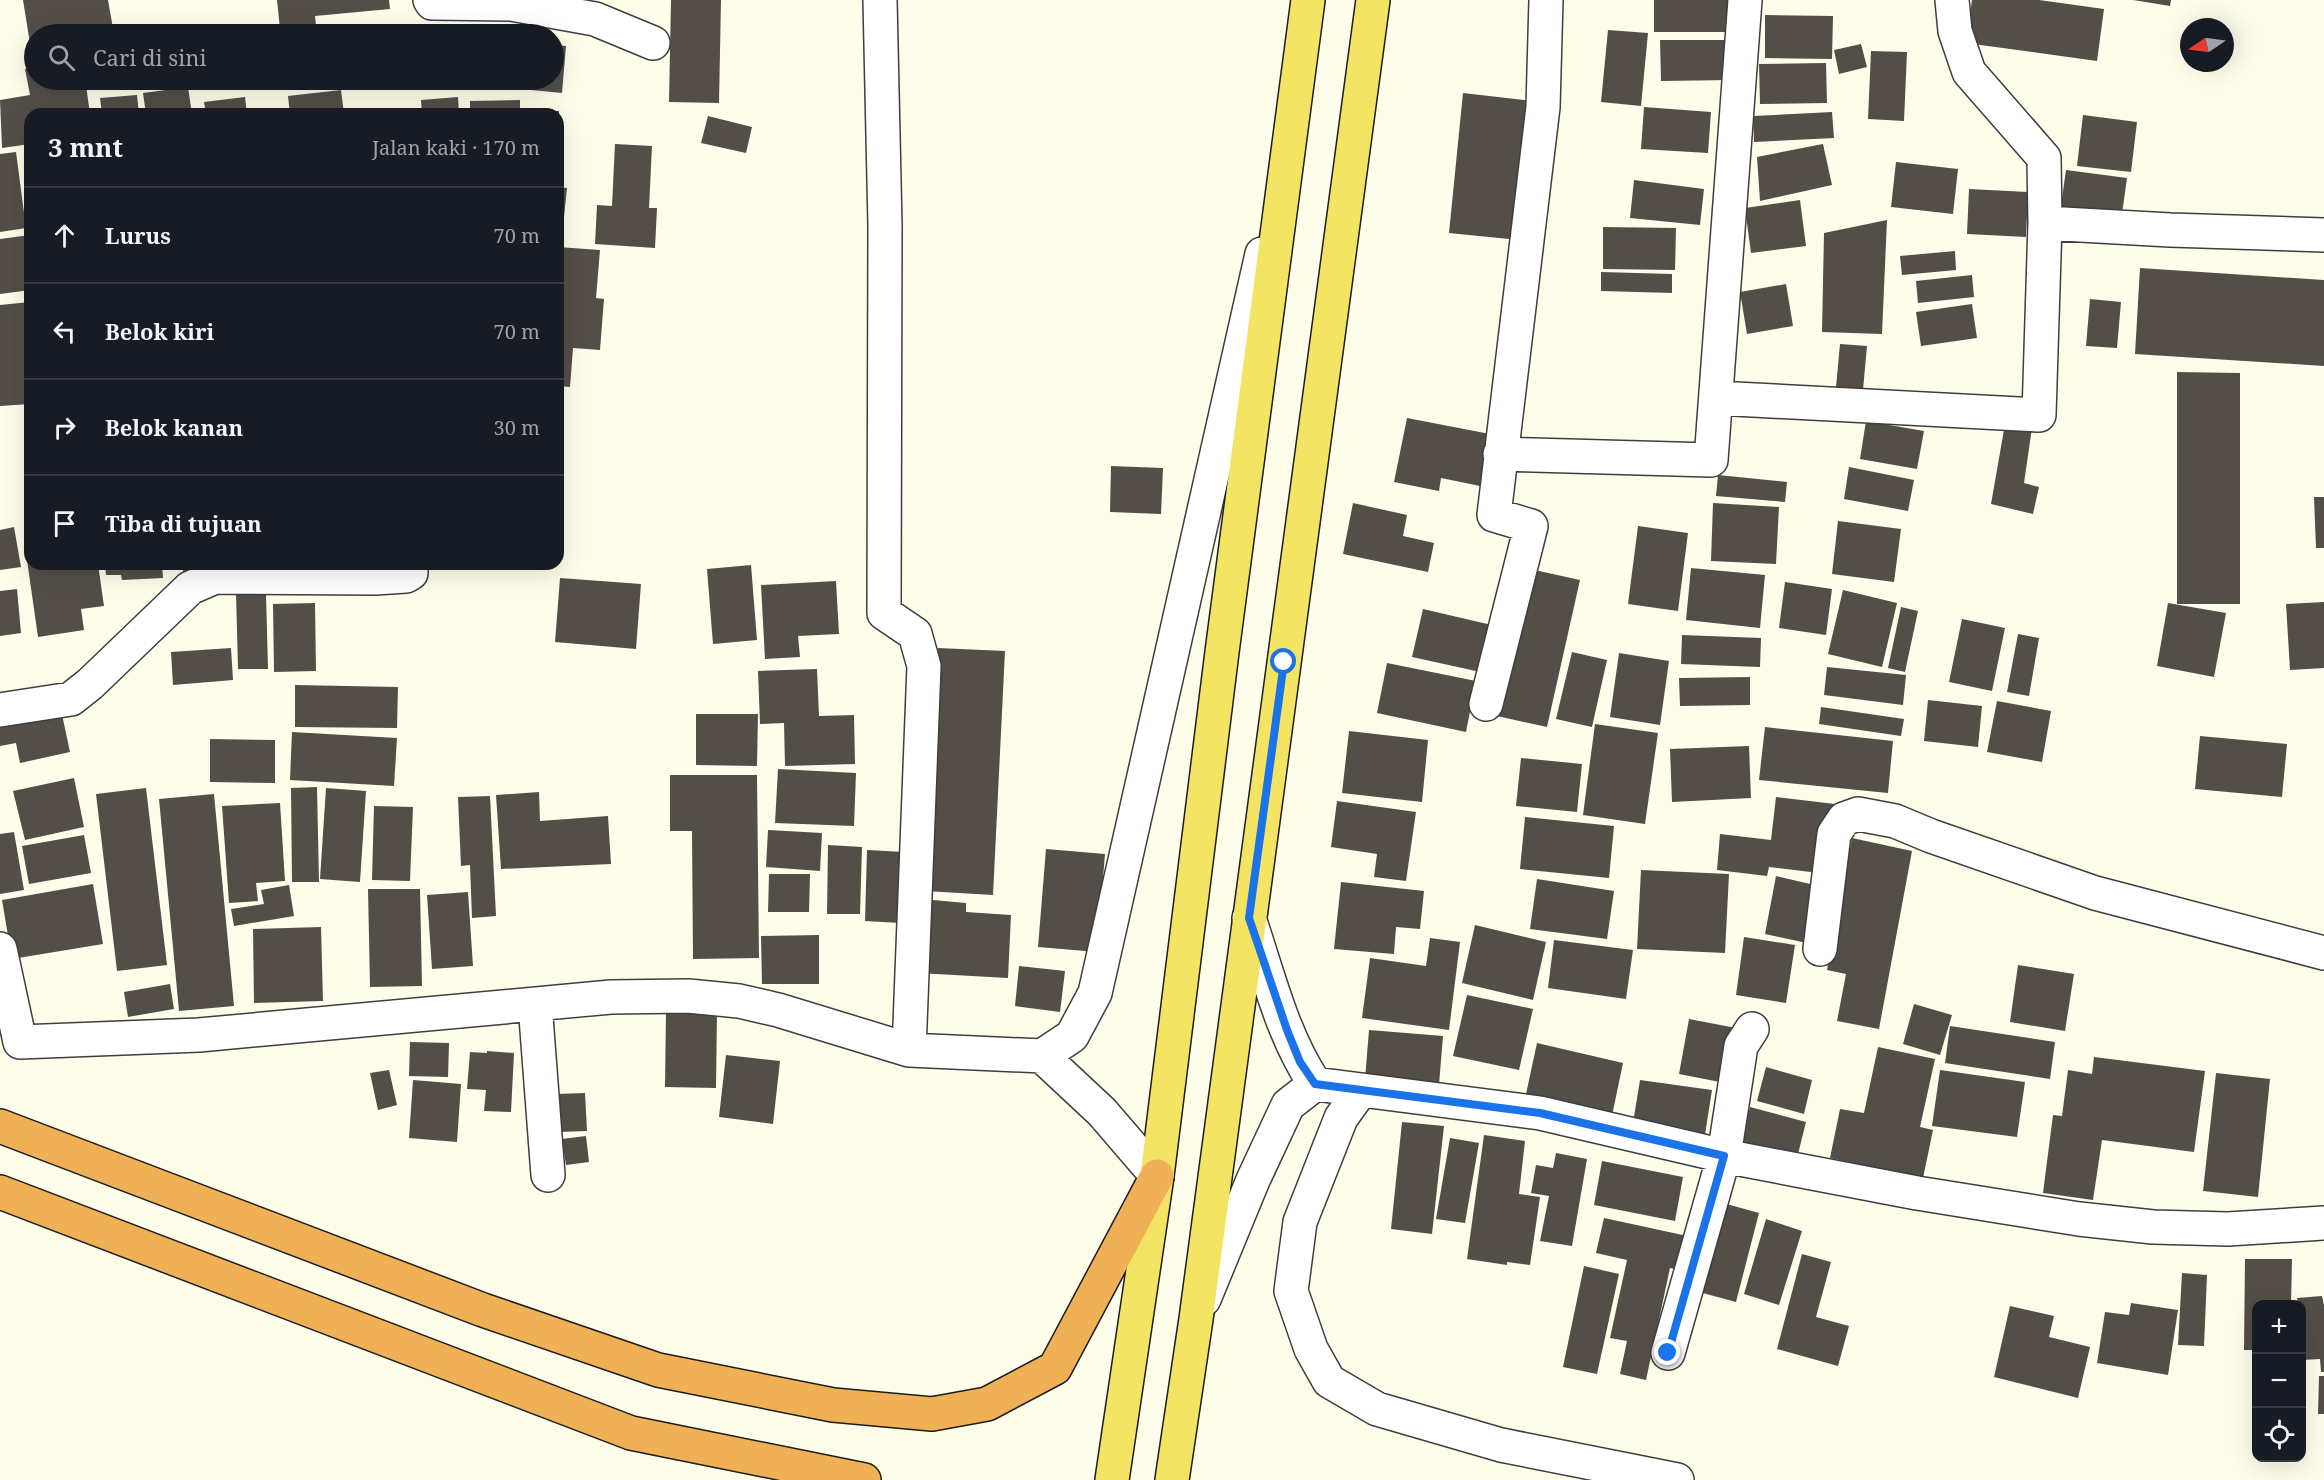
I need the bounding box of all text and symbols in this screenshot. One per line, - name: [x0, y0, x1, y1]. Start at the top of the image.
- north arrow: [2180, 18, 2234, 72]
- search box: [24, 24, 564, 90]
- icon: search: [45, 41, 78, 74]
- text: Cari di sini: [93, 42, 206, 72]
- text: 3 mnt: [48, 129, 123, 165]
- text: Jalan kaki · 170 m: [372, 134, 540, 161]
- icon: ahead: [48, 219, 81, 252]
- text: Lurus: [105, 220, 171, 250]
- text: 70 m: [494, 222, 540, 249]
- icon: left: [48, 315, 81, 348]
- text: Belok kiri: [105, 316, 214, 346]
- text: 70 m: [494, 318, 540, 345]
- icon: right: [48, 411, 81, 444]
- text: Belok kanan: [105, 412, 243, 442]
- text: 30 m: [494, 414, 540, 441]
- icon: arrive: [48, 507, 81, 540]
- text: Tiba di tujuan: [105, 508, 262, 538]
- route start: [1270, 648, 1296, 674]
- map controls: [2252, 1300, 2306, 1462]
- button: +: [2252, 1300, 2306, 1354]
- route end: [1654, 1339, 1680, 1365]
- button: −: [2252, 1354, 2306, 1408]
- button: locate: [2252, 1408, 2306, 1462]

